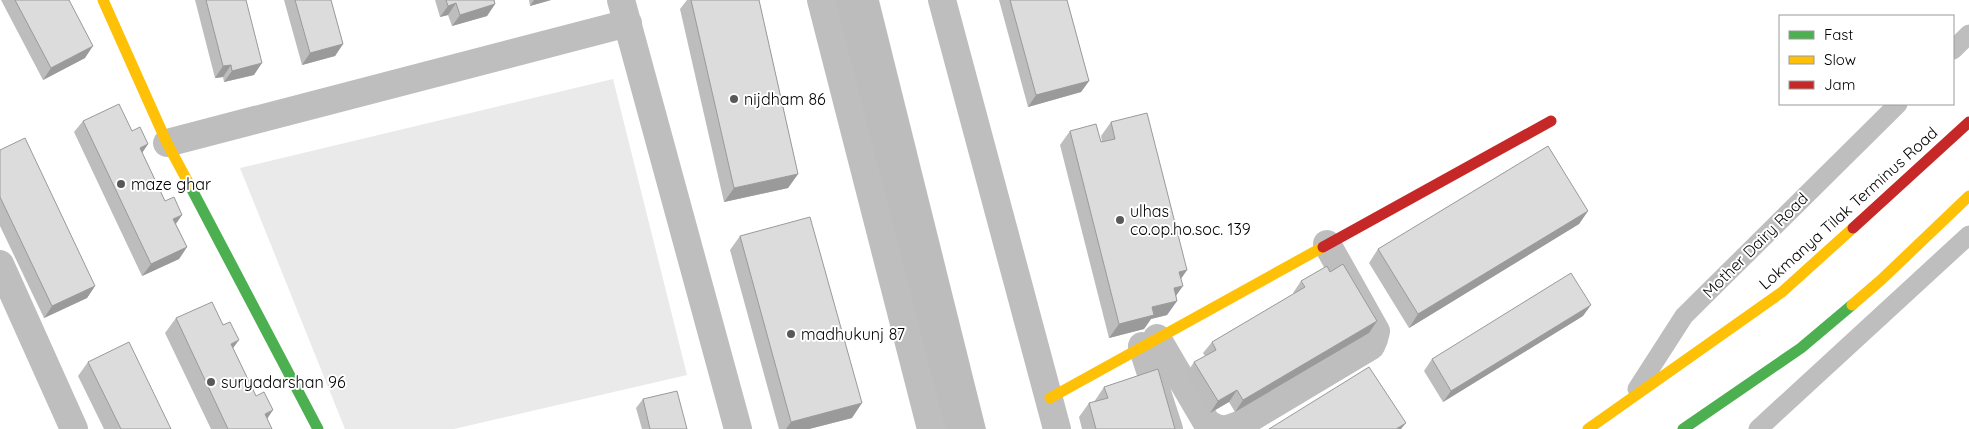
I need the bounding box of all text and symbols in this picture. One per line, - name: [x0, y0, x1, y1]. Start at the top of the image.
- legend: [1779, 15, 1954, 105]
- text: Fast: [1824, 25, 1853, 44]
- text: Slow: [1824, 50, 1856, 69]
- text: Jam: [1824, 75, 1855, 94]
- place label: nijdham 86: [744, 89, 826, 109]
- marker: nijdham 86: [728, 93, 740, 105]
- street label: Lokmanya Tilak Terminus Road: [1755, 122, 1941, 294]
- place label: maze ghar: [131, 174, 211, 194]
- marker: maze ghar: [115, 178, 127, 190]
- street label: Mother Dairy Road: [1698, 188, 1812, 302]
- place label: ulhas co.op.ho.soc. 139: [1130, 201, 1251, 239]
- marker: ulhas co.op.ho.soc. 139: [1114, 214, 1126, 226]
- place label: madhukunj 87: [801, 324, 905, 344]
- marker: madhukunj 87: [785, 328, 797, 340]
- place label: suryadarshan 96: [221, 372, 346, 392]
- marker: suryadarshan 96: [205, 376, 217, 388]

